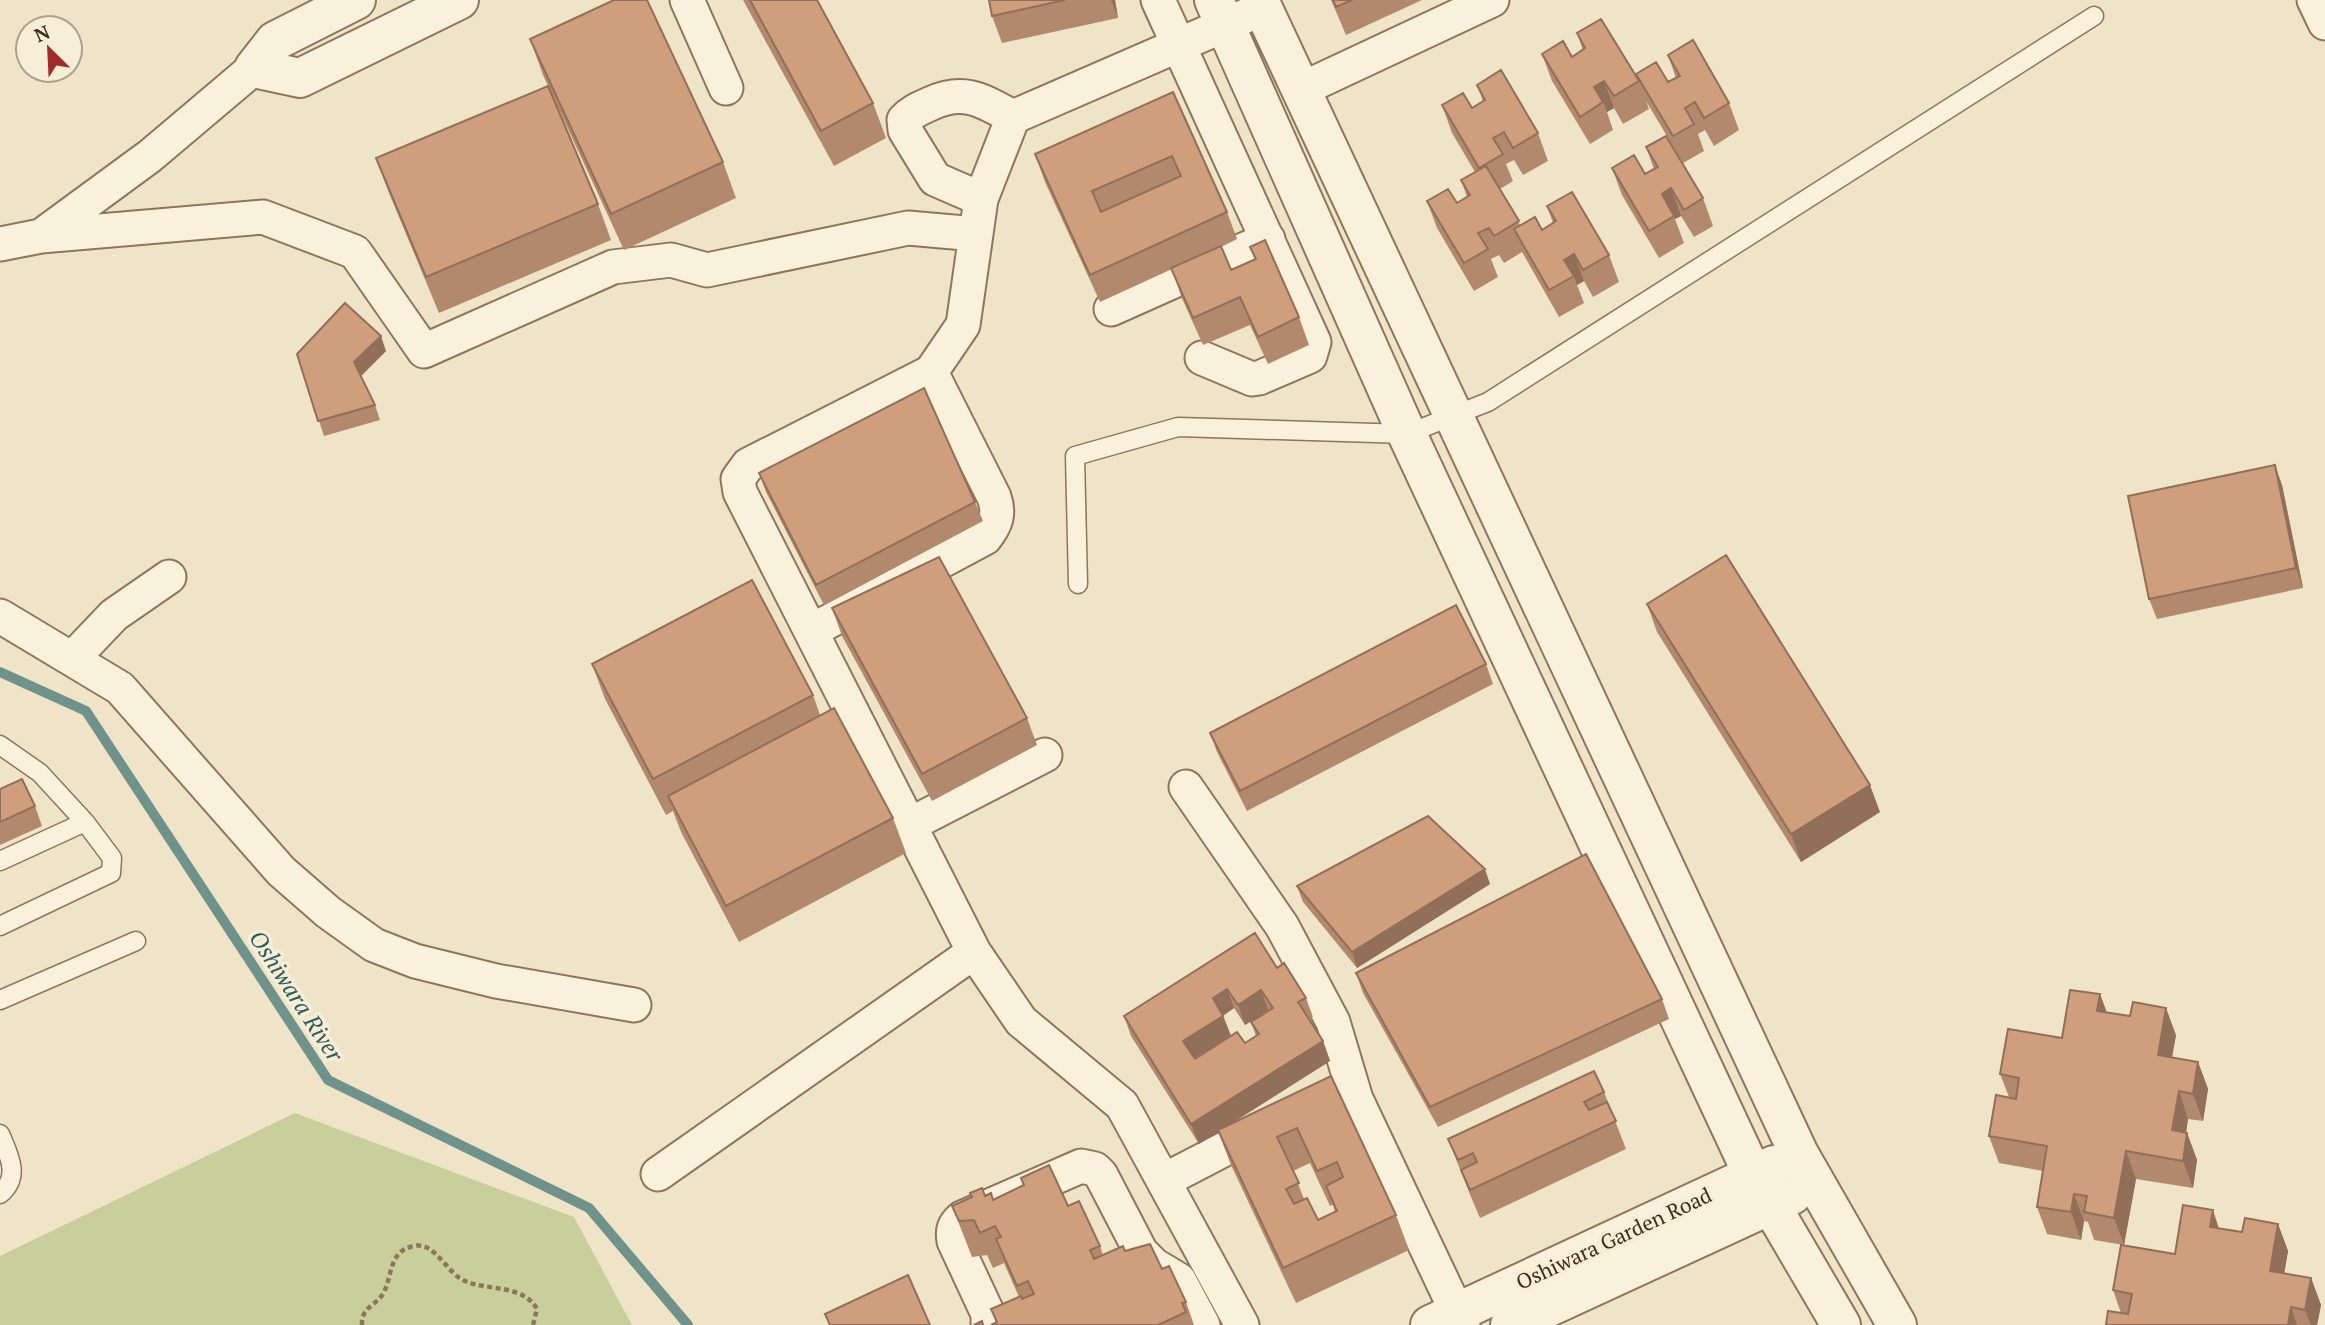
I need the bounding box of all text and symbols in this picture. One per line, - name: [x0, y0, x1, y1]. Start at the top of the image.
- north arrow: [14, 14, 84, 84]
- text: N: [30, 18, 54, 47]
- water label: Oshiwara River: [242, 924, 351, 1068]
- street label: Oshiwara Garden Road: [1511, 1180, 1716, 1296]

